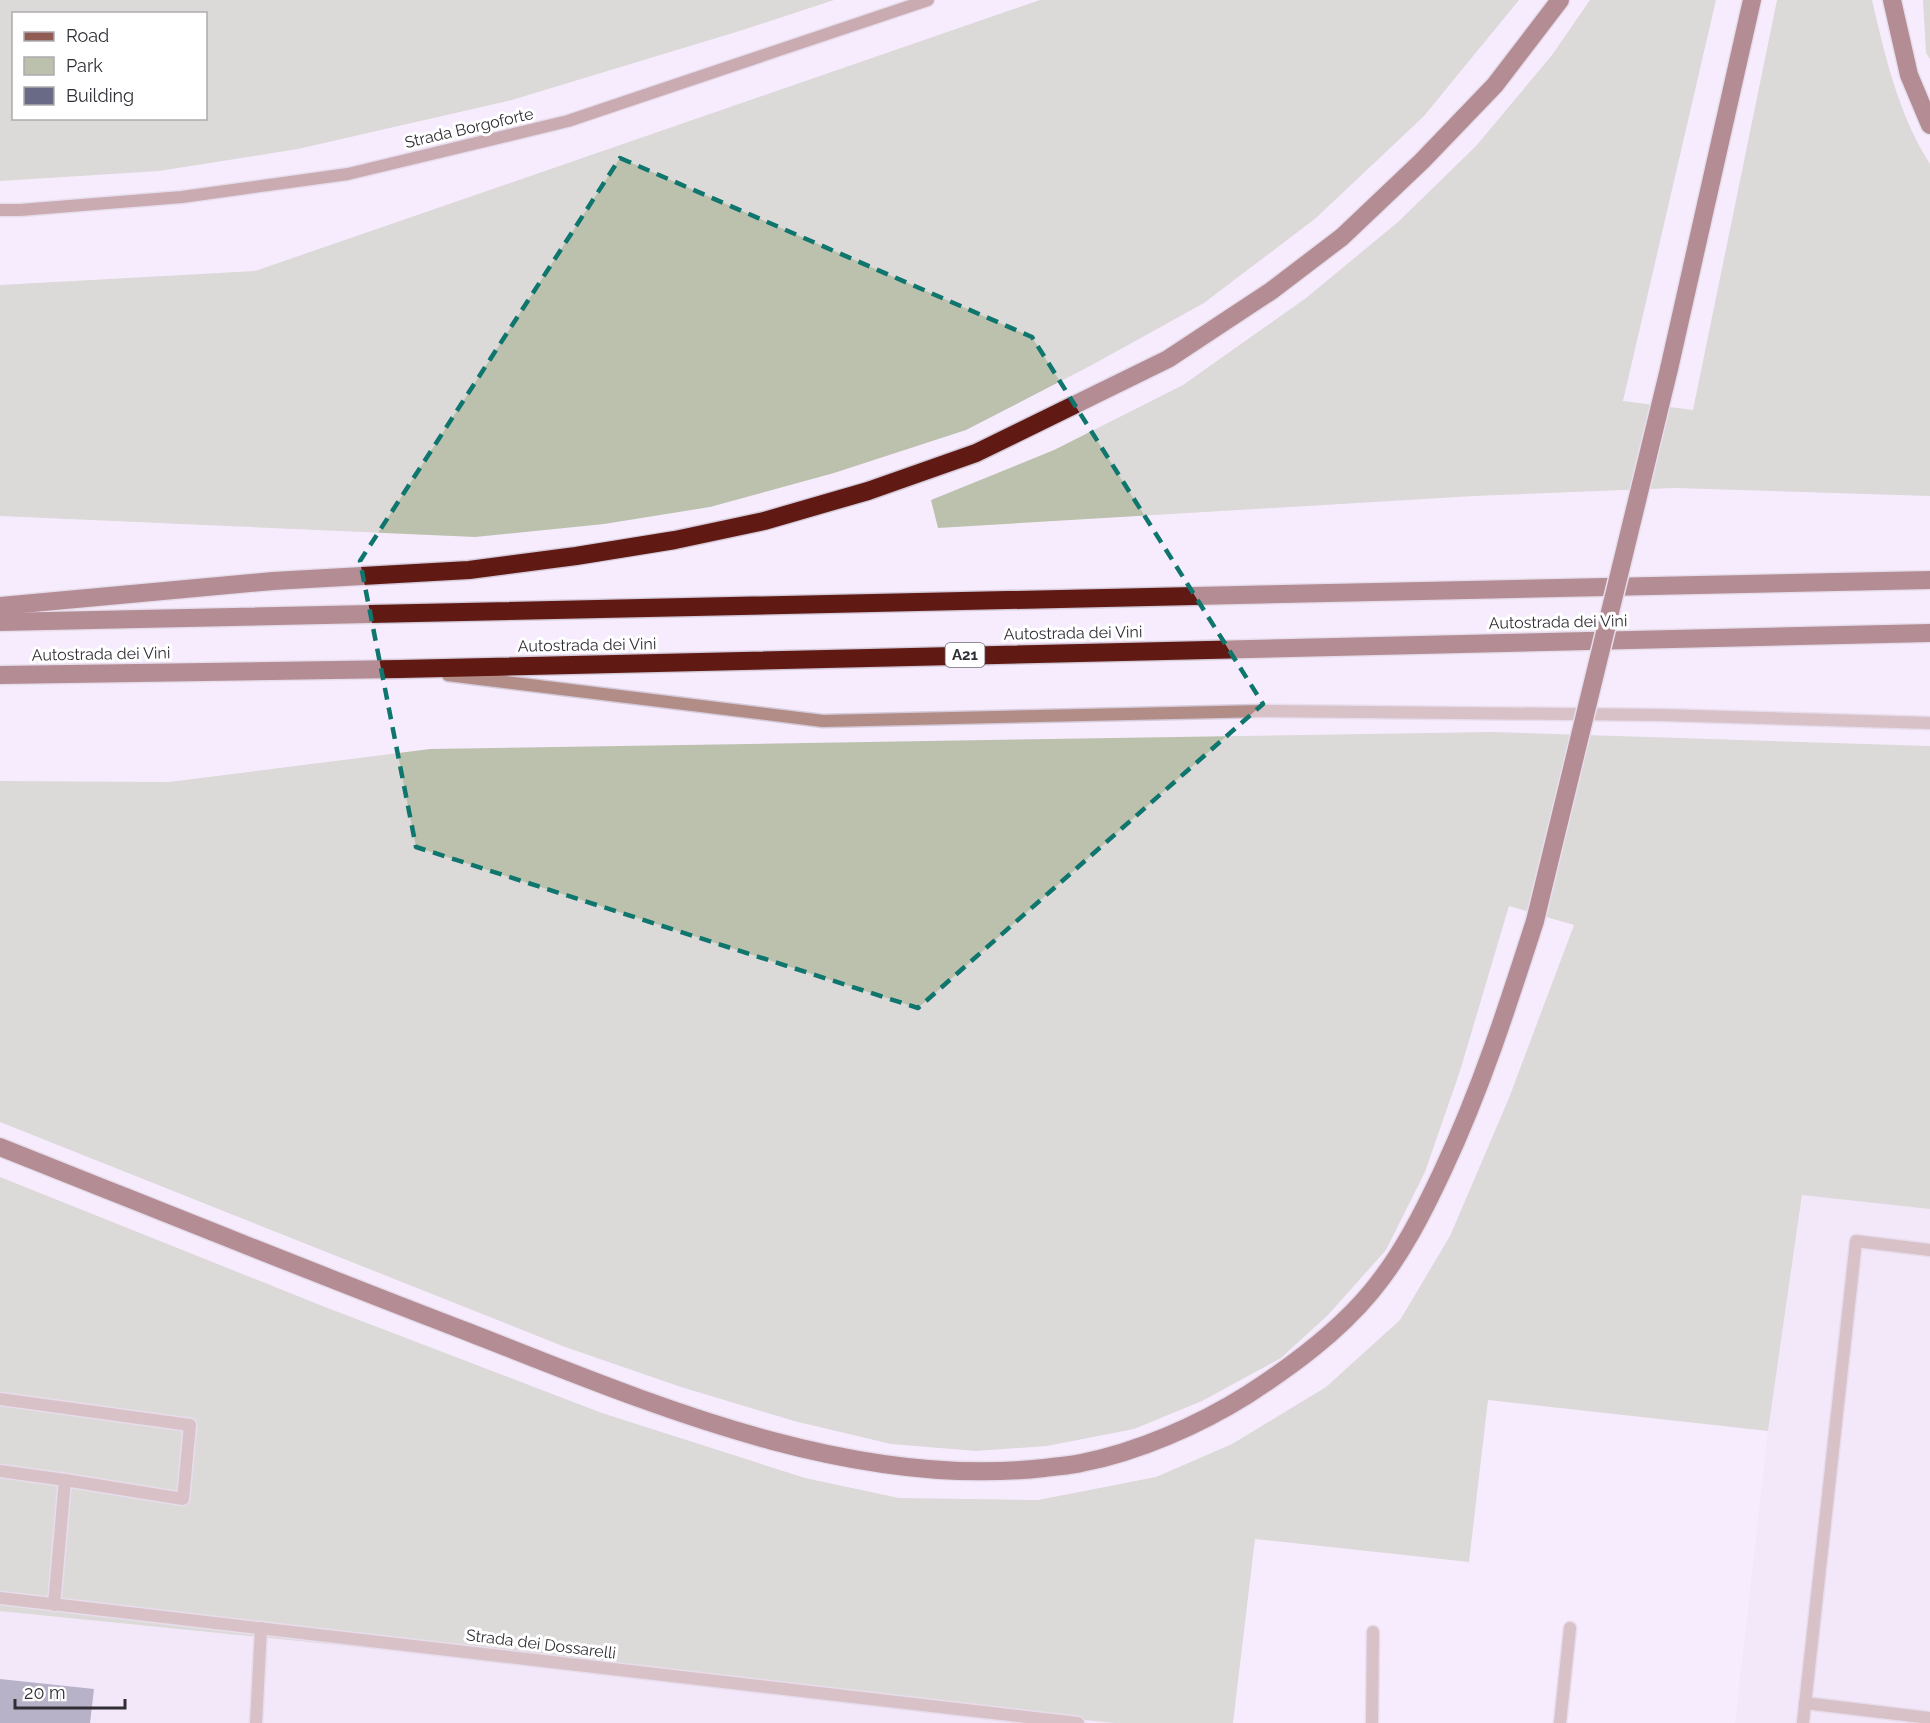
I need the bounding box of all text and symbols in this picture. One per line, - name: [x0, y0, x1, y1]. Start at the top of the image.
- legend: [12, 12, 207, 120]
- text: Road: [66, 25, 109, 46]
- text: Park: [66, 55, 103, 76]
- text: Building: [66, 85, 134, 106]
- street label: Strada Borgoforte: [403, 104, 535, 152]
- street label: Autostrada dei Vini: [1489, 611, 1627, 633]
- street label: Autostrada dei Vini: [1004, 622, 1142, 644]
- street label: Autostrada dei Vini: [518, 634, 656, 656]
- street label: Autostrada dei Vini: [32, 643, 170, 665]
- road number: A21: [946, 643, 984, 667]
- street label: Strada dei Dossarelli: [465, 1625, 617, 1663]
- scale bar: [15, 1672, 124, 1710]
- text: 20 m: [24, 1682, 66, 1703]

